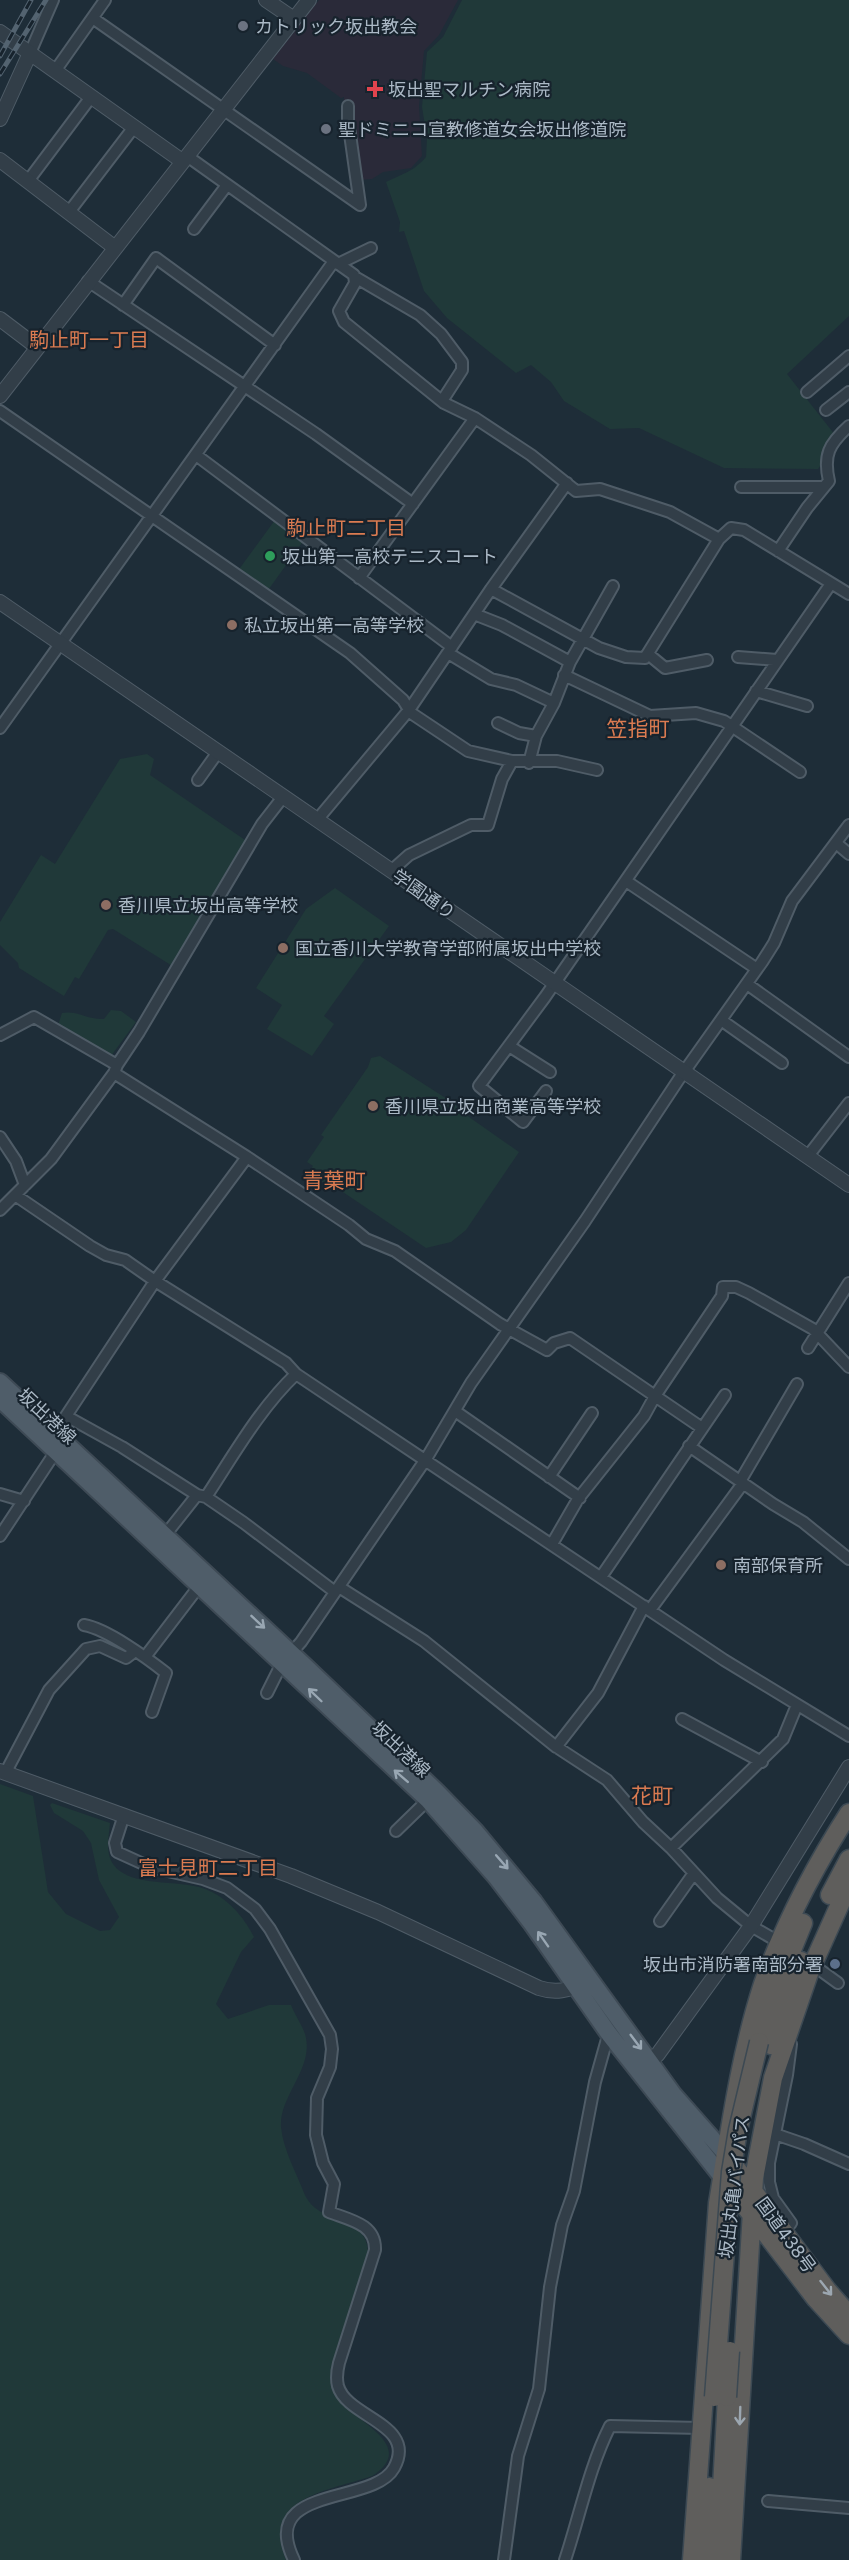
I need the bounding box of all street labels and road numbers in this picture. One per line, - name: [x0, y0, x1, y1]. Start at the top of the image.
- street label: 学園通り: [388, 865, 460, 923]
- street label: 坂出港線: [14, 1384, 80, 1448]
- street label: 坂出港線: [368, 1717, 434, 1781]
- street label: 坂出丸亀バイパス: [715, 2114, 753, 2260]
- street label: 国道438号: [752, 2193, 820, 2277]

